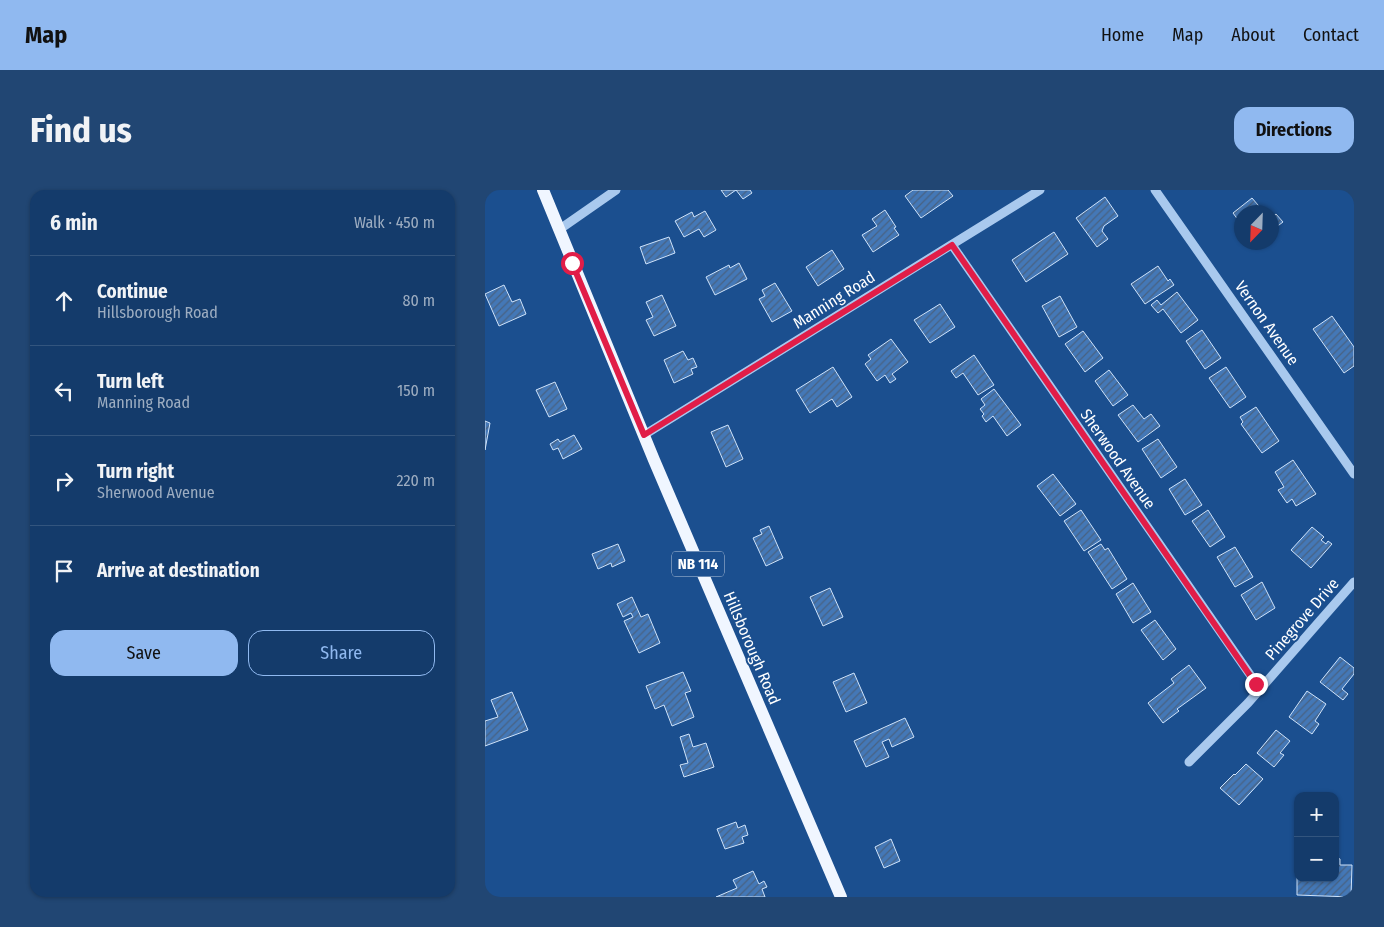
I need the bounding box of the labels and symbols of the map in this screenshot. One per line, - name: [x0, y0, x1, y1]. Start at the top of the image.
- north arrow: [1234, 205, 1279, 250]
- route start: [561, 252, 584, 275]
- street label: Manning Road: [790, 267, 878, 333]
- street label: Vernon Avenue: [1231, 277, 1303, 369]
- street label: Sherwood Avenue: [1076, 405, 1160, 513]
- road number: NB 114: [672, 552, 724, 576]
- street label: Pinegrove Drive: [1261, 574, 1343, 664]
- street label: Hillsborough Road: [720, 589, 784, 707]
- route end: [1245, 673, 1268, 696]

